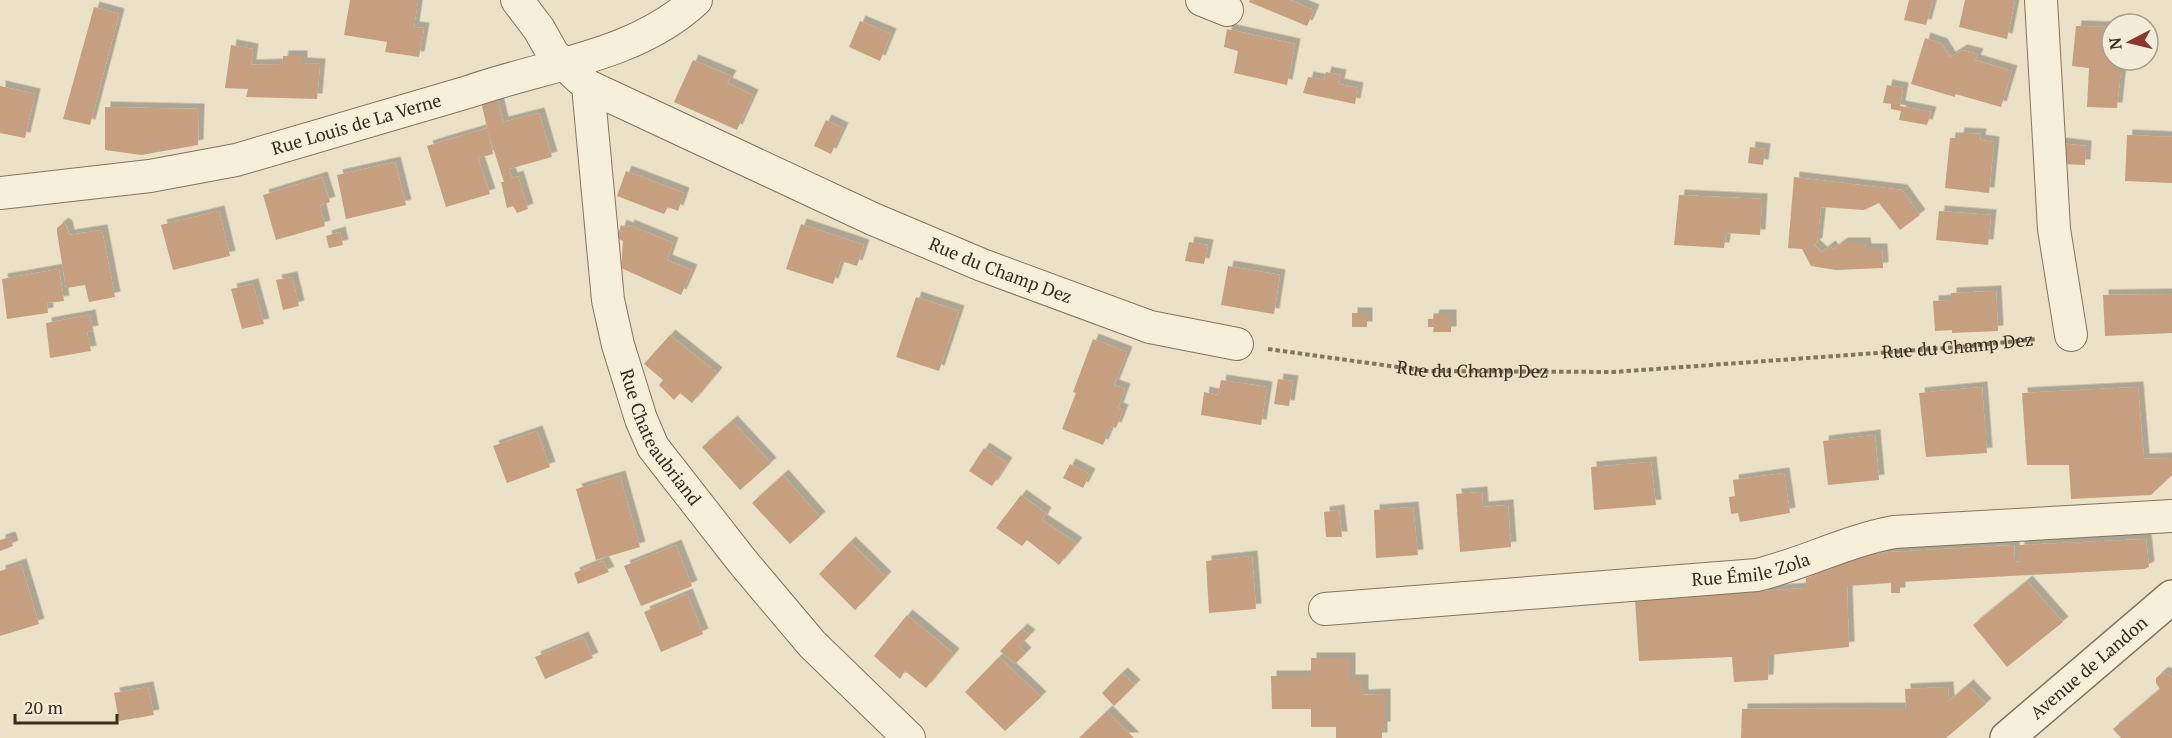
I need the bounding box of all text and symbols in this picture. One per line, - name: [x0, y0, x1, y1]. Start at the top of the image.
- north arrow: [2100, 12, 2160, 72]
- text: N: [2103, 36, 2127, 51]
- street label: Rue Louis de La Verne: [269, 87, 444, 160]
- street label: Rue du Champ Dez: [925, 231, 1076, 308]
- street label: Rue du Champ Dez: [1881, 326, 2034, 364]
- street label: Rue du Champ Dez: [1395, 354, 1548, 383]
- street label: Rue Chateaubriand: [615, 366, 707, 510]
- street label: Rue Émile Zola: [1691, 546, 1813, 591]
- street label: Avenue de Landon: [2025, 610, 2152, 724]
- scale bar: [15, 687, 117, 725]
- text: 20 m: [24, 695, 64, 719]

